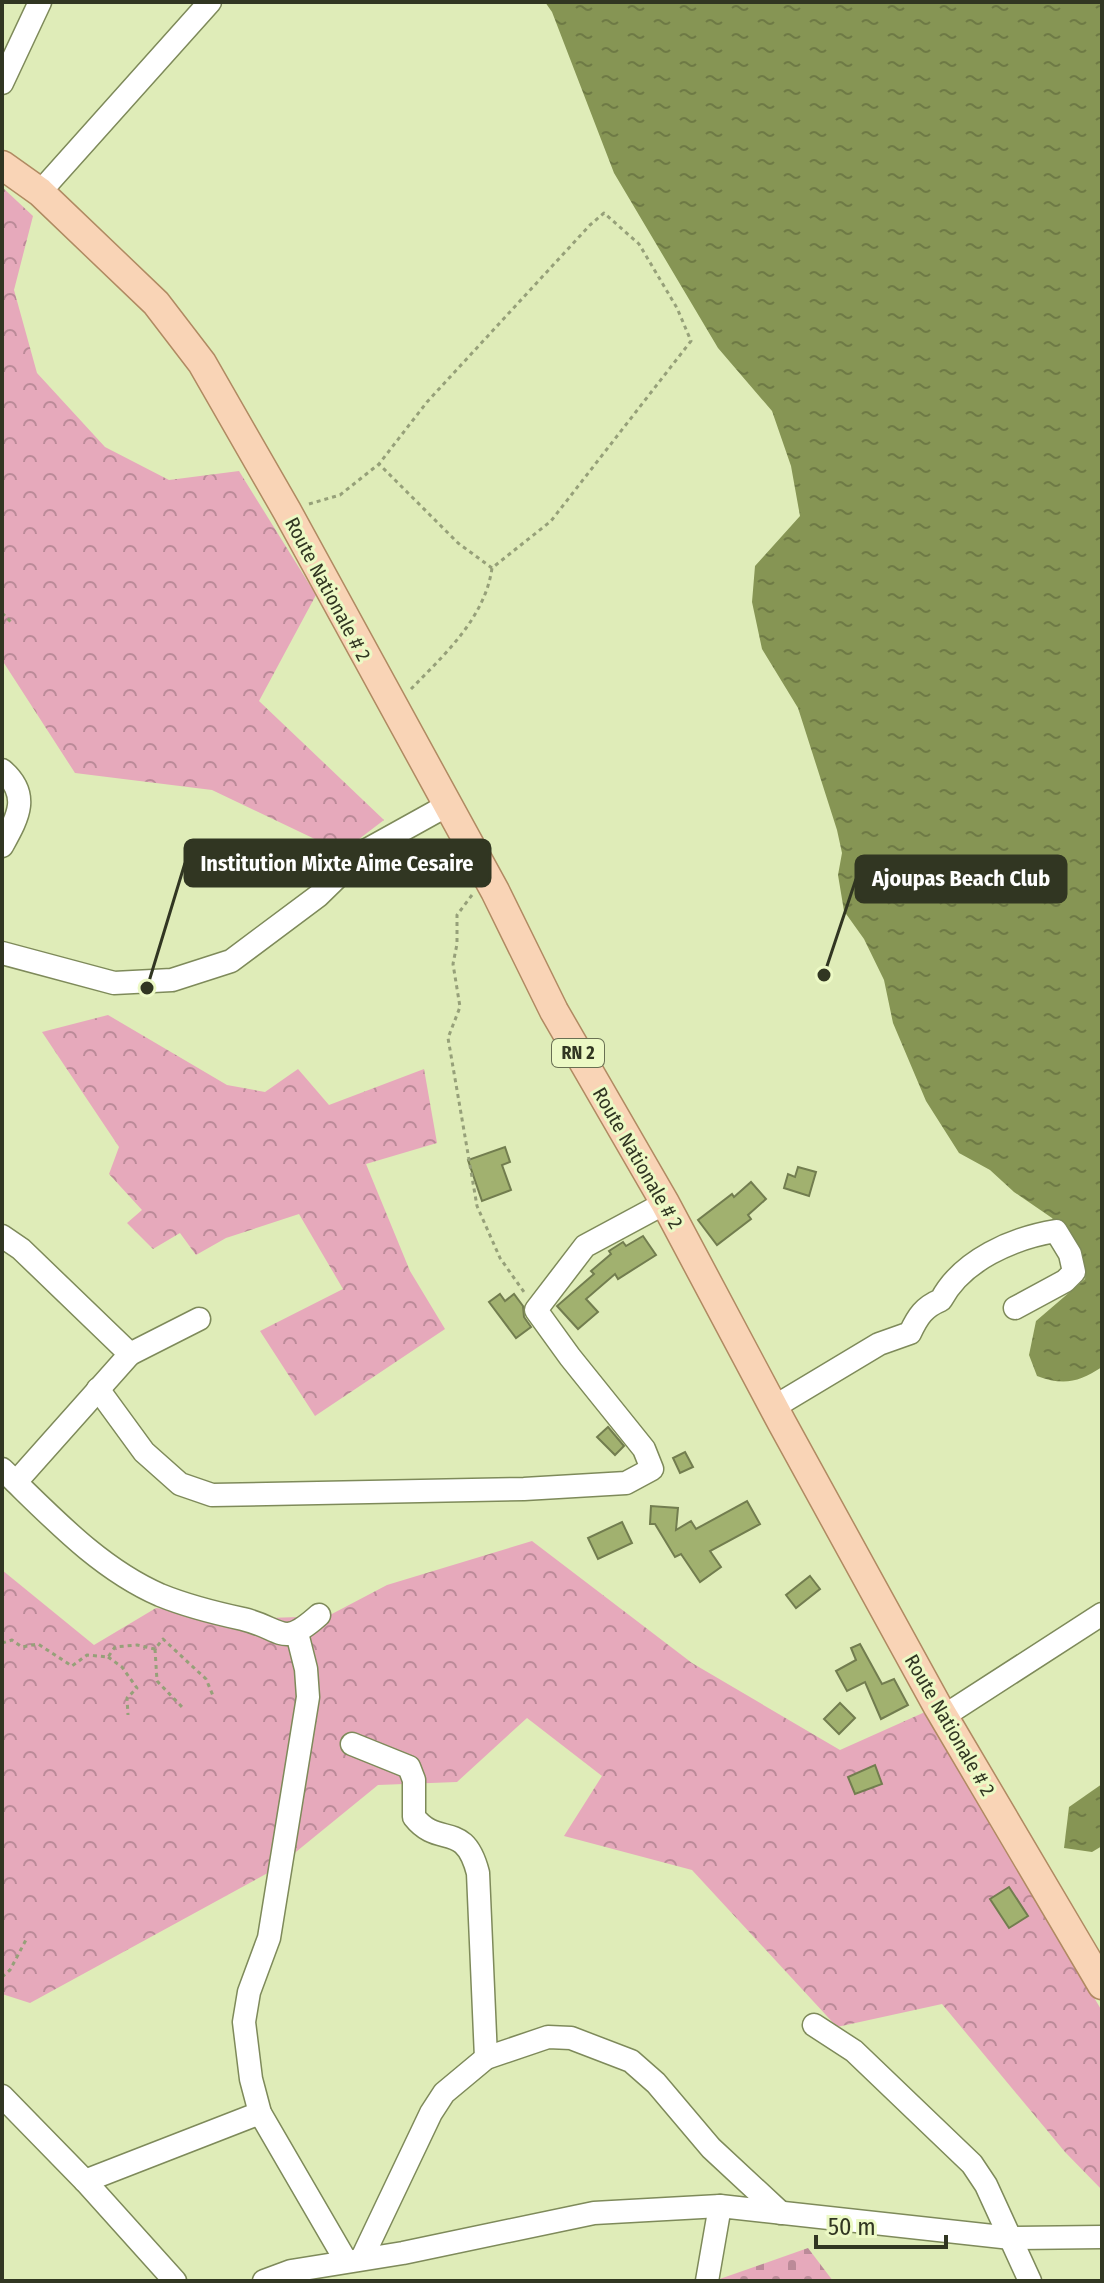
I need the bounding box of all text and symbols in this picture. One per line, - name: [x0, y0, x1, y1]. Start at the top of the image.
- street label: Route Nationale # 2: [280, 513, 376, 665]
- callout: Institution Mixte Aime Cesaire: [185, 840, 490, 886]
- text: Institution Mixte Aime Cesaire: [200, 850, 474, 877]
- callout: Ajoupas Beach Club: [856, 856, 1066, 902]
- text: Ajoupas Beach Club: [871, 865, 1050, 892]
- road number: RN 2: [552, 1039, 604, 1067]
- street label: Route Nationale # 2: [588, 1083, 688, 1233]
- street label: Route Nationale # 2: [900, 1650, 1000, 1800]
- scale bar: [816, 2199, 946, 2249]
- text: 50 m: [828, 2213, 876, 2241]

